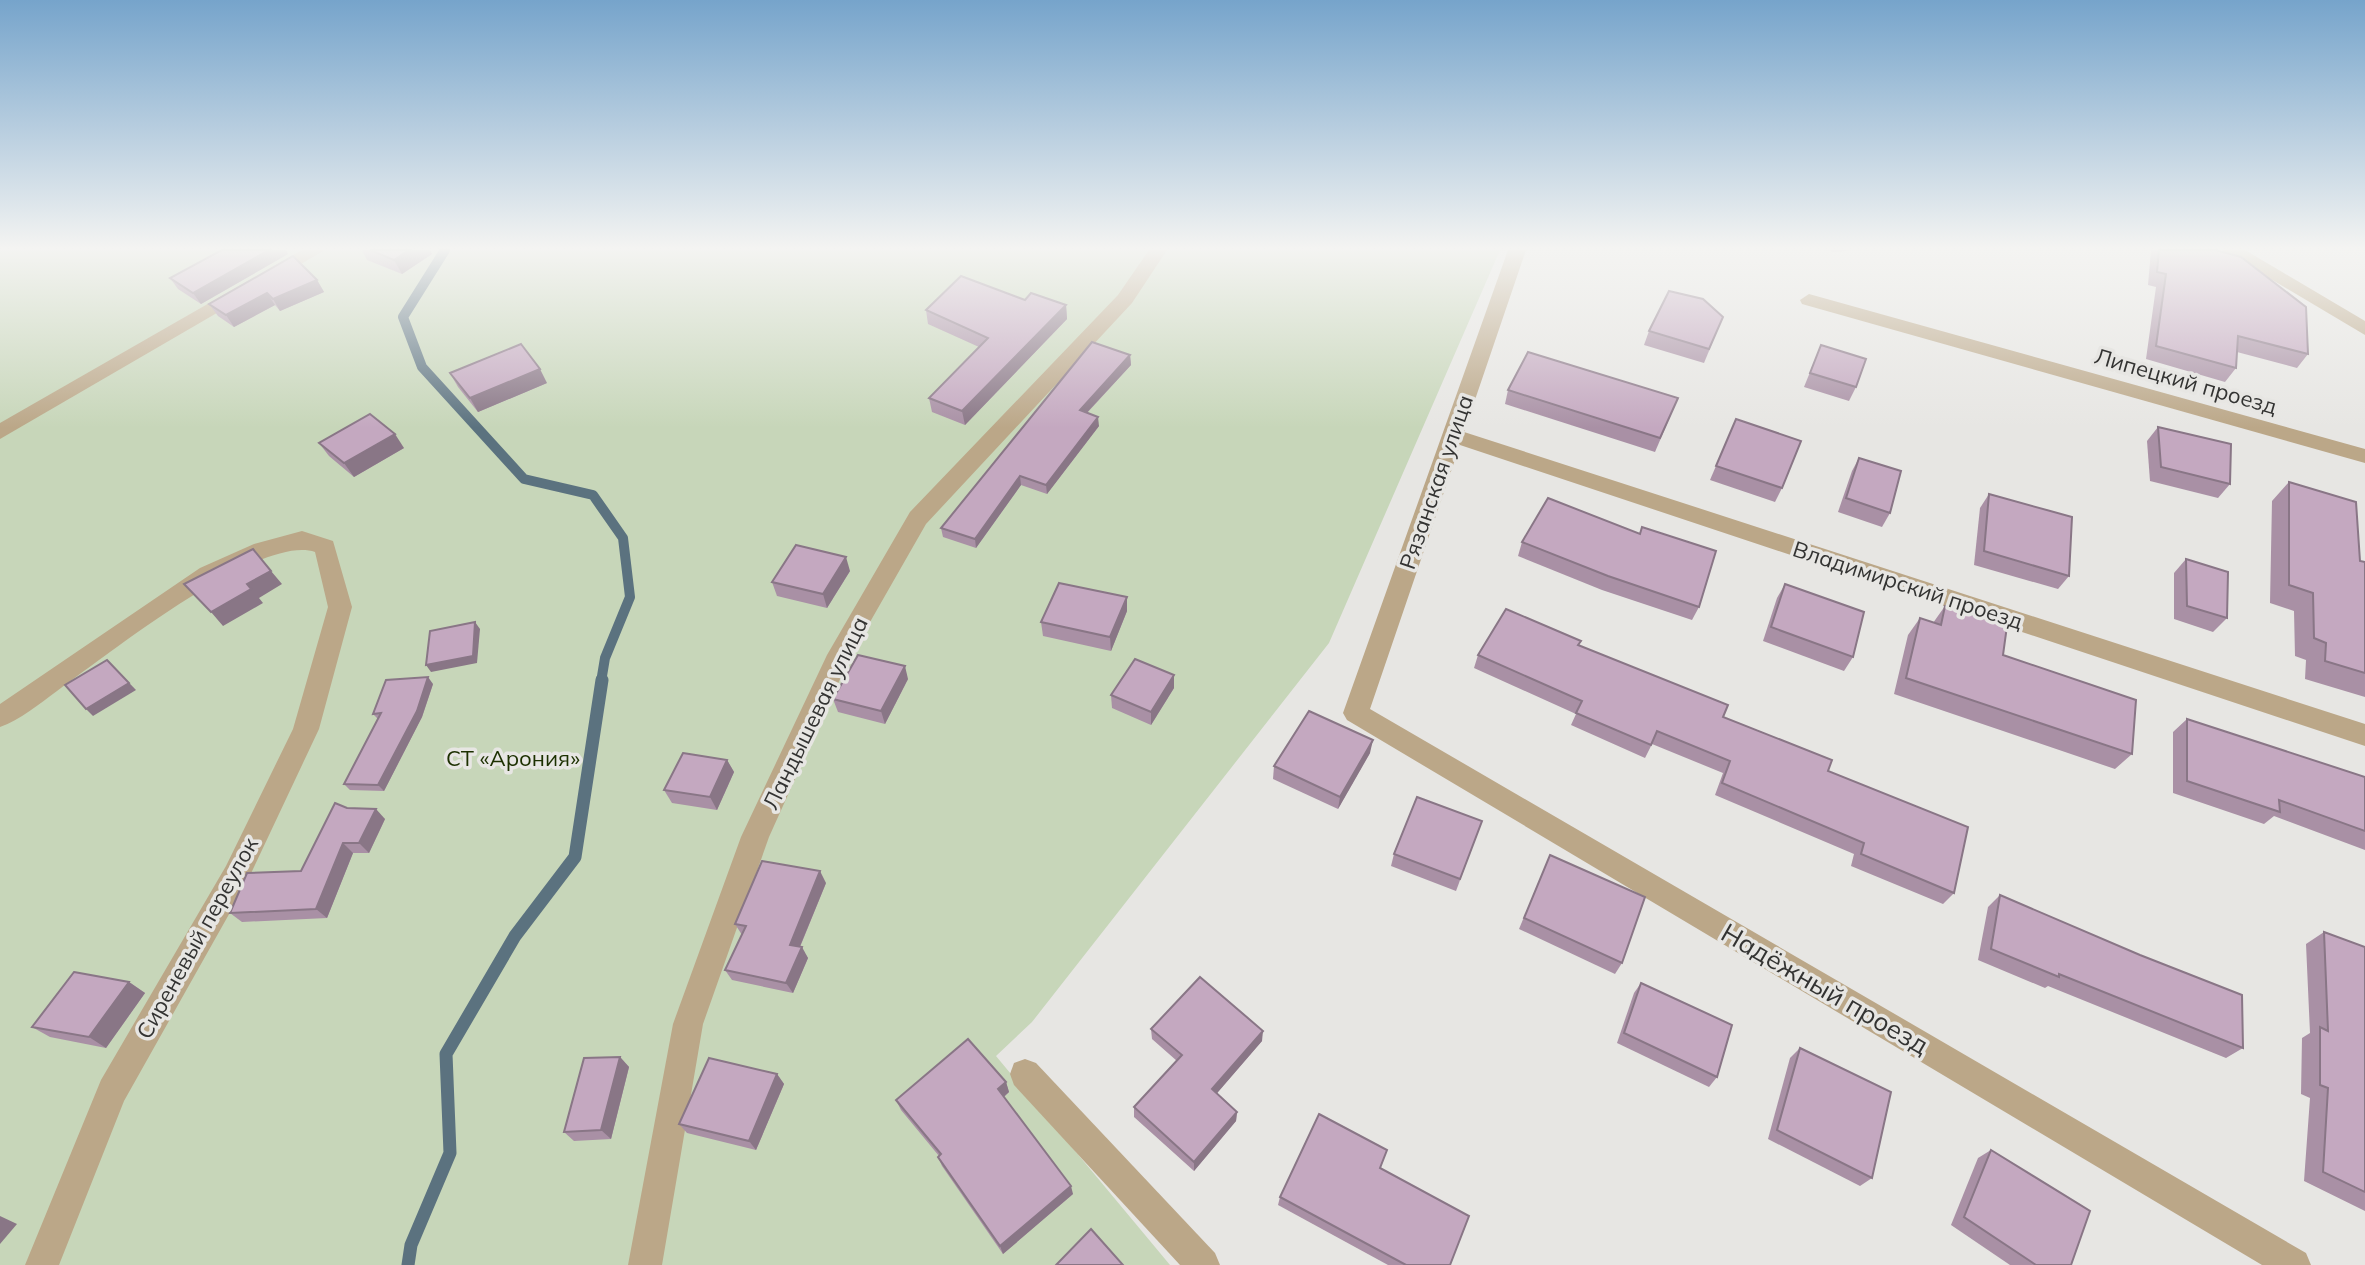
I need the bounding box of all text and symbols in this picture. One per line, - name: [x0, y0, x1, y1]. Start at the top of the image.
- street label: Липецкий проезд: [2091, 342, 2281, 420]
- street label: Рязанская улица: [1393, 391, 1479, 573]
- street label: Владимирский проезд: [1789, 535, 2027, 635]
- street label: Ландышевая улица: [756, 612, 874, 814]
- park label: СТ «Арония»: [446, 744, 580, 772]
- street label: Сиреневый переулок: [130, 832, 264, 1044]
- street label: Надёжный проезд: [1716, 916, 1935, 1062]

